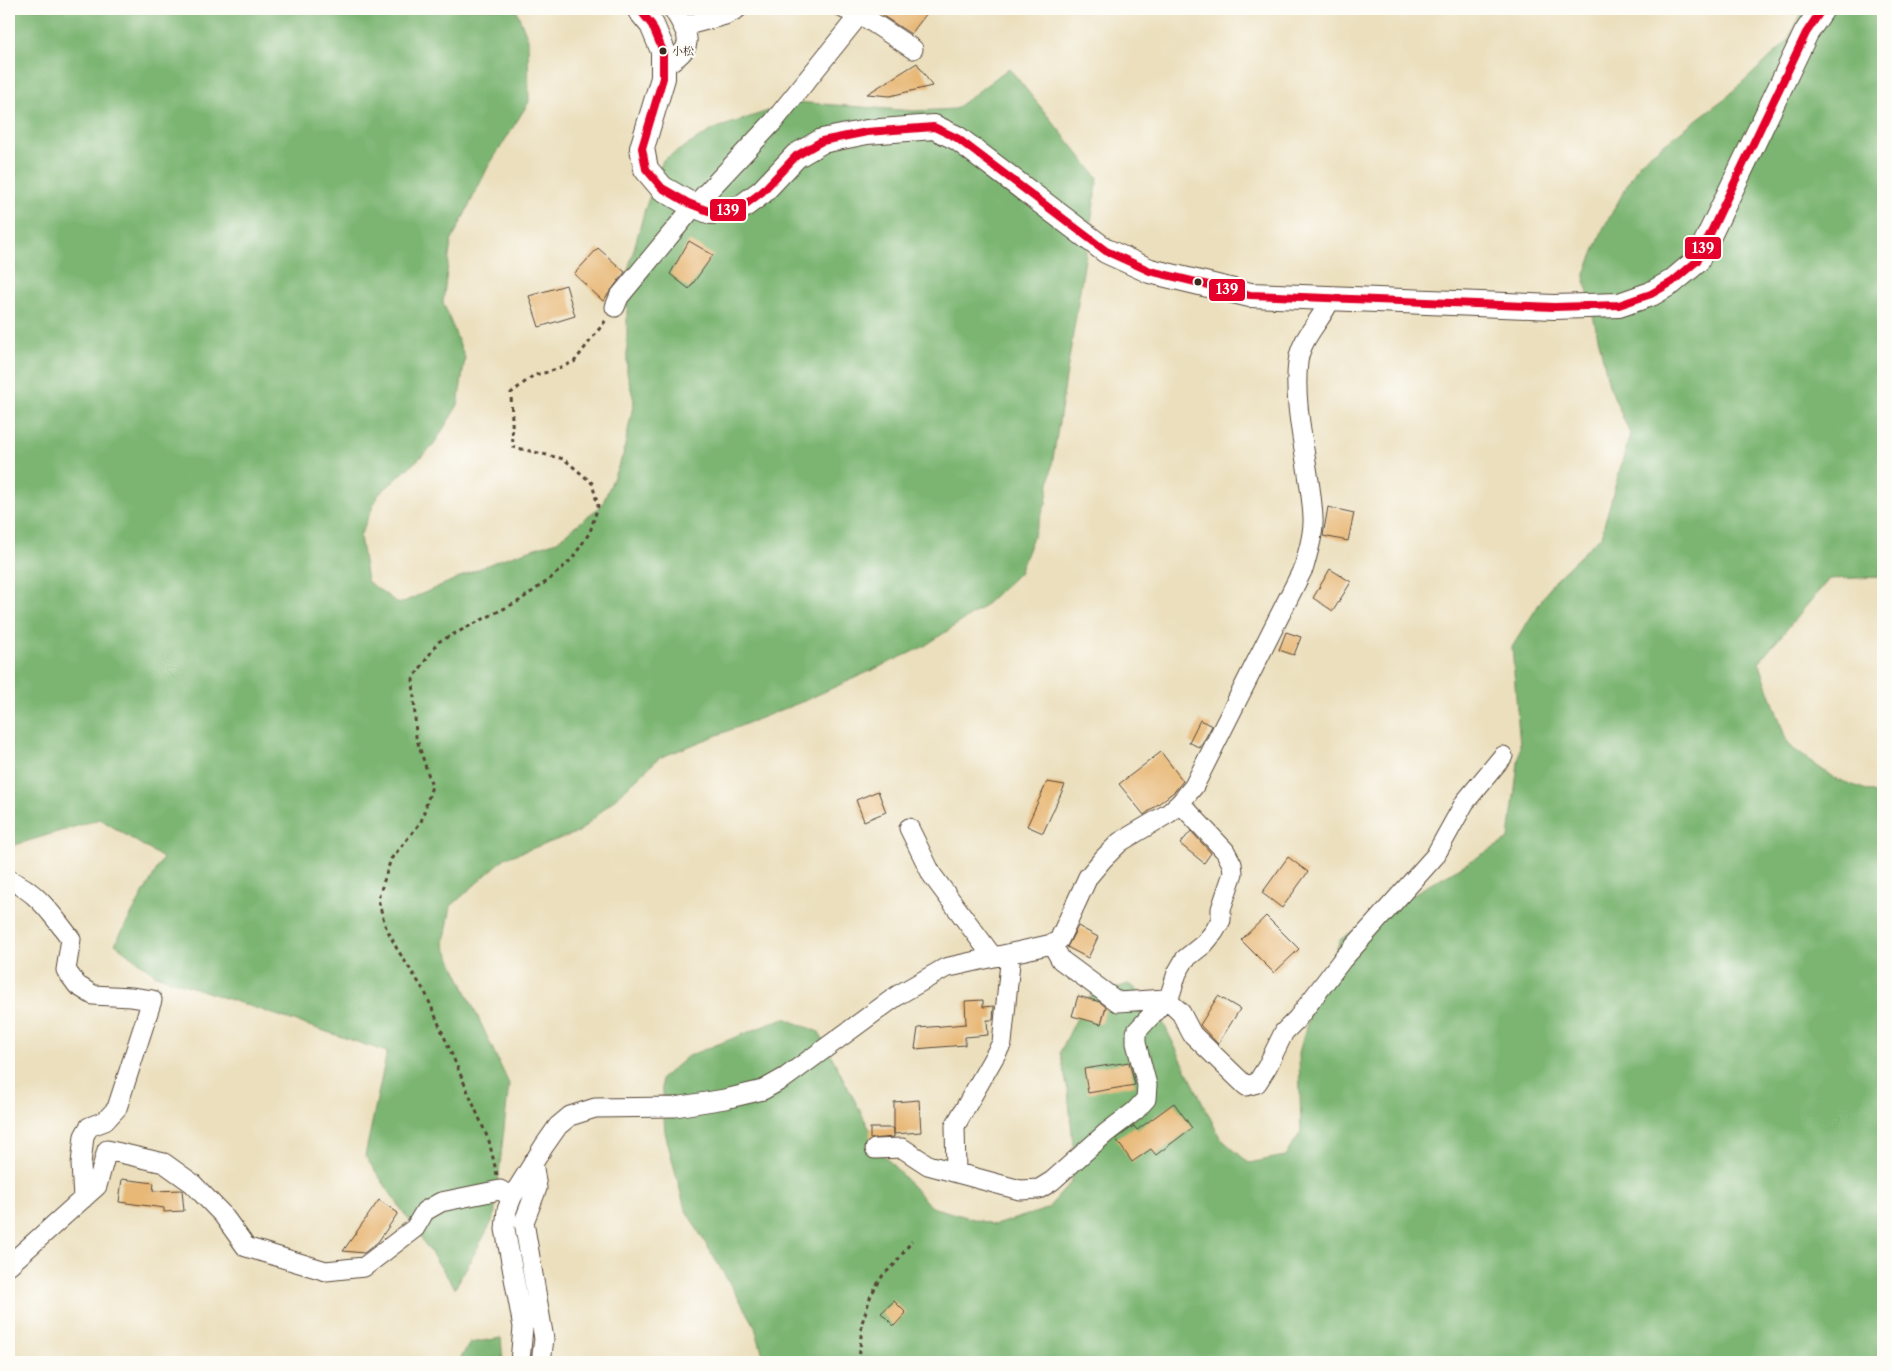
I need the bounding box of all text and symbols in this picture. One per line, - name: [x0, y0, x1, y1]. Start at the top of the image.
- place label: 小松: [672, 44, 694, 58]
- marker: 小松: [658, 46, 668, 56]
- line badge: 139: [709, 198, 747, 222]
- text: 139: [717, 201, 739, 219]
- line badge: 139: [1684, 236, 1722, 260]
- text: 139: [1692, 239, 1714, 257]
- unlabelled marker: [1193, 277, 1203, 287]
- line badge: 139: [1208, 278, 1246, 302]
- text: 139: [1216, 280, 1238, 298]

